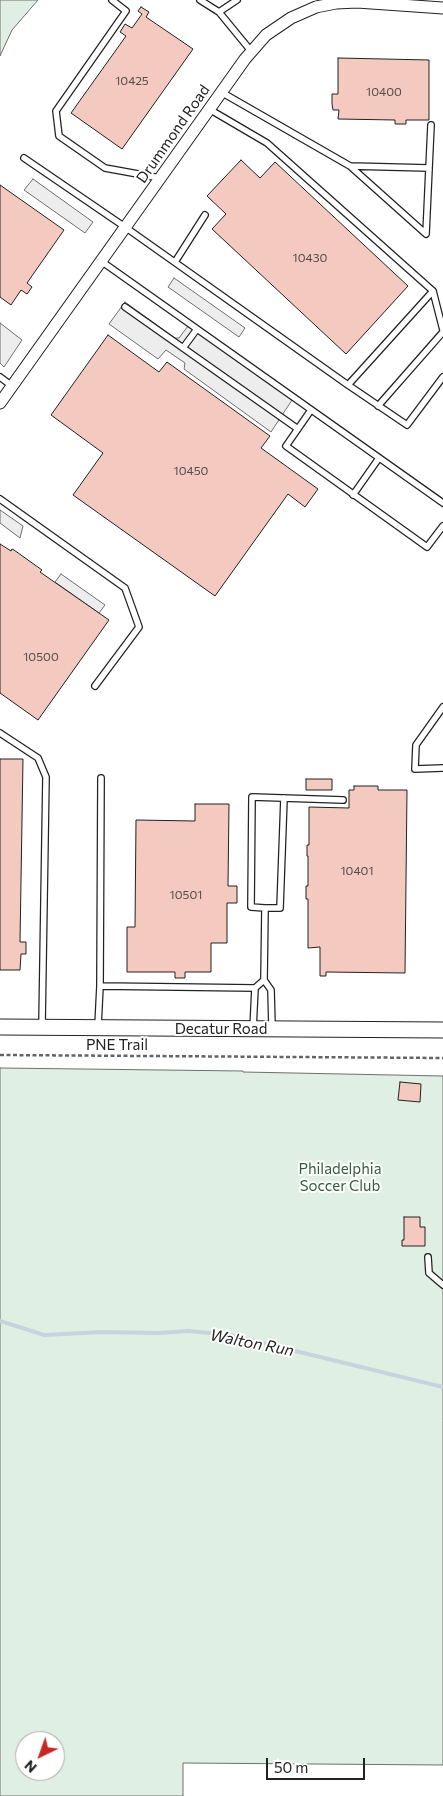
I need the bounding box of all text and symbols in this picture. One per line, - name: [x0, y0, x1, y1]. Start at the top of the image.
- house number: 10425: [115, 74, 149, 88]
- street label: Drummond Road: [132, 81, 214, 187]
- house number: 10400: [366, 85, 402, 99]
- house number: 10430: [293, 251, 327, 265]
- house number: 10450: [174, 464, 208, 478]
- house number: 10500: [23, 650, 59, 664]
- house number: 10401: [340, 864, 374, 878]
- house number: 10501: [170, 888, 202, 902]
- street label: Decatur Road: [175, 1020, 267, 1038]
- street label: PNE Trail: [86, 1036, 148, 1054]
- park label: Philadelphia Soccer Club: [298, 1160, 382, 1195]
- water label: Walton Run: [209, 1325, 295, 1361]
- north arrow: [15, 1731, 65, 1781]
- scale bar: [268, 1748, 367, 1780]
- text: N: [21, 1757, 40, 1777]
- text: 50 m: [274, 1758, 308, 1776]

